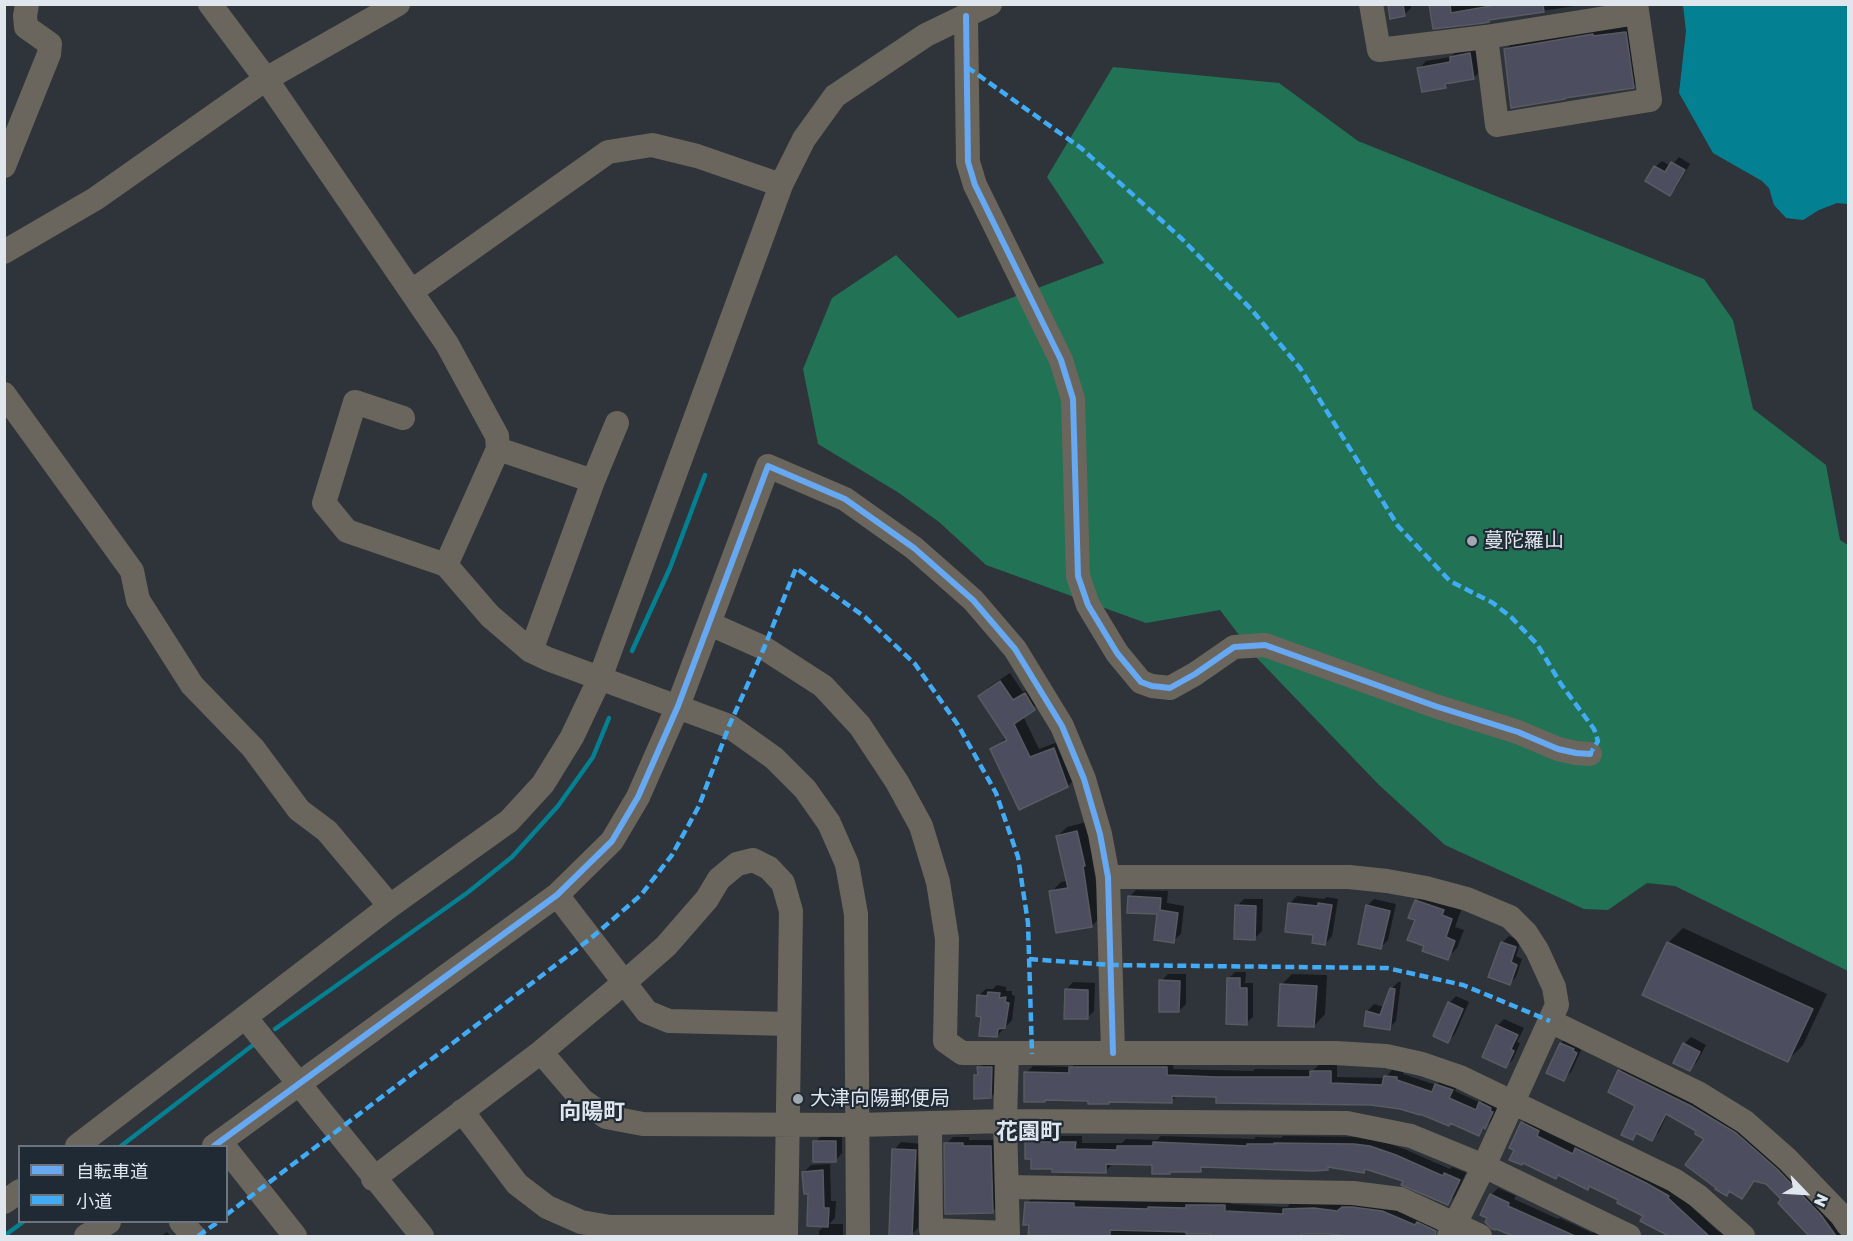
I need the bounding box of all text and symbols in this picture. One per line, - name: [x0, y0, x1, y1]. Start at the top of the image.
- place label: 蔓陀羅山: [1484, 529, 1564, 553]
- marker: 蔓陀羅山: [1465, 534, 1479, 548]
- place label: 大津向陽郵便局: [810, 1087, 950, 1111]
- marker: 大津向陽郵便局: [791, 1092, 805, 1106]
- district label: 向陽町: [559, 1099, 625, 1125]
- district label: 花園町: [996, 1119, 1062, 1145]
- legend: [18, 1145, 228, 1223]
- text: 自転車道: [76, 1160, 148, 1182]
- north arrow: [1775, 1163, 1835, 1223]
- text: 小道: [76, 1190, 112, 1212]
- text: N: [1810, 1191, 1833, 1210]

